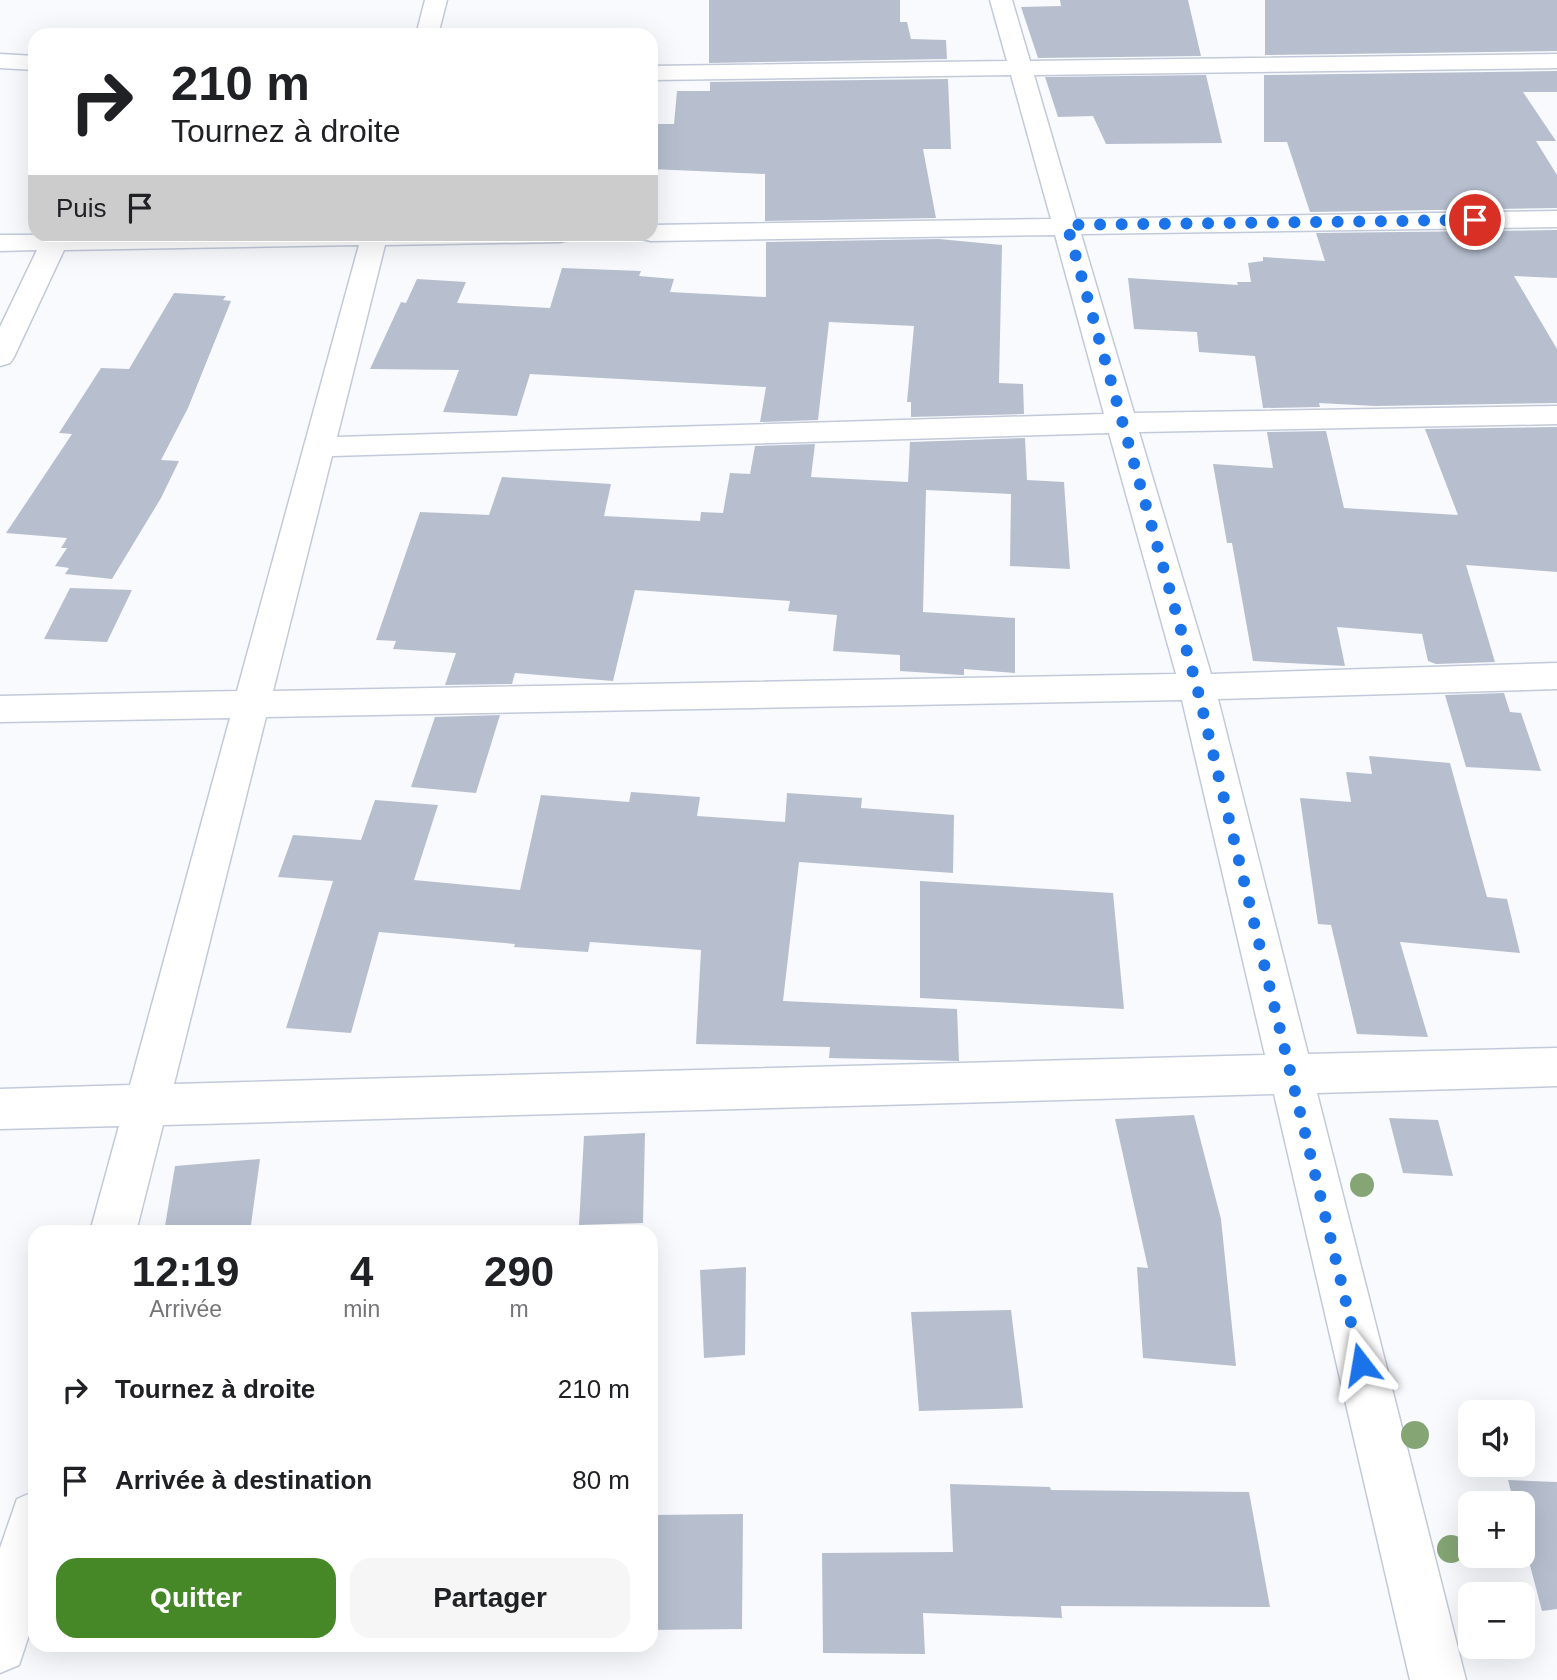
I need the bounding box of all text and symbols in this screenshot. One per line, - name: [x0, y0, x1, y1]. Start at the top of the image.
- icon: right: [56, 56, 147, 147]
- text: 210 m: [171, 56, 310, 110]
- text: Tournez à droite: [171, 113, 400, 149]
- icon: arrive: [121, 189, 159, 227]
- pin: [1445, 190, 1505, 250]
- text: Puis: [56, 193, 107, 223]
- icon: arrive: [1456, 201, 1494, 239]
- text: 12:19: [132, 1248, 239, 1295]
- text: 4: [350, 1248, 373, 1295]
- text: 290: [484, 1248, 554, 1295]
- text: Arrivée: [149, 1296, 222, 1322]
- text: min: [343, 1296, 380, 1322]
- text: m: [510, 1296, 529, 1322]
- position arrow: [1324, 1327, 1398, 1401]
- icon: right: [56, 1371, 94, 1409]
- text: Tournez à droite: [115, 1374, 315, 1404]
- text: 210 m: [558, 1374, 630, 1404]
- map controls: [1458, 1400, 1535, 1659]
- button: sound: [1458, 1400, 1535, 1477]
- icon: arrive: [56, 1462, 94, 1500]
- text: Arrivée à destination: [115, 1465, 372, 1495]
- text: 80 m: [572, 1465, 630, 1495]
- button: +: [1458, 1491, 1535, 1568]
- button: Quitter: [56, 1558, 336, 1638]
- button: Partager: [350, 1558, 630, 1638]
- button: −: [1458, 1582, 1535, 1659]

